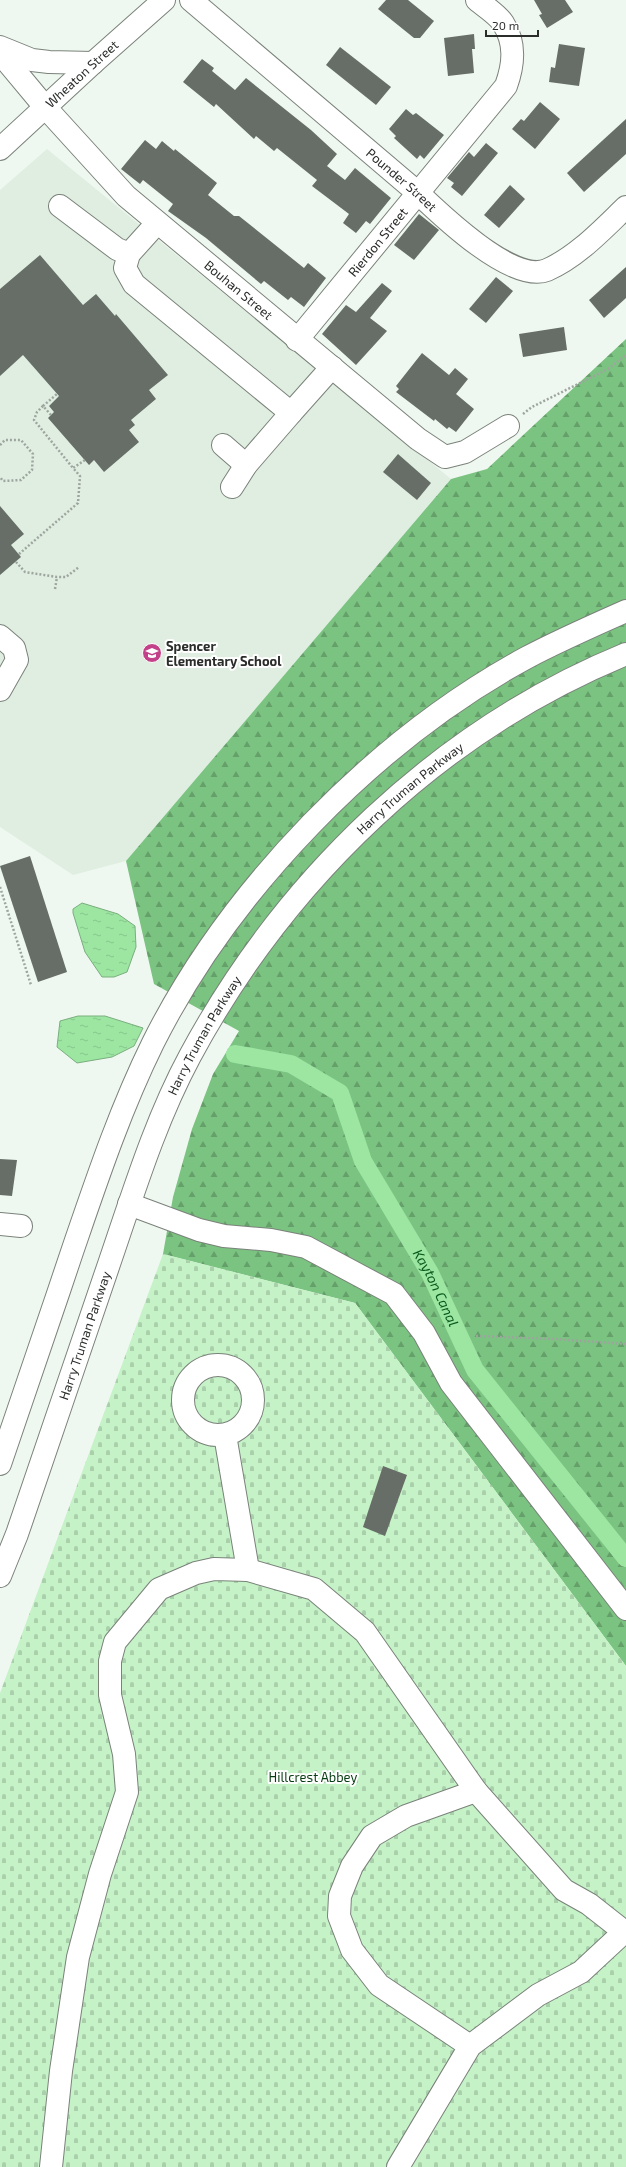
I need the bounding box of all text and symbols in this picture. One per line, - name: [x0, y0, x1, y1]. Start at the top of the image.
- scale bar: [486, 12, 538, 38]
- text: 20 m: [492, 18, 519, 32]
- street label: Wheaton Street: [42, 37, 121, 111]
- street label: Pounder Street: [363, 145, 440, 215]
- street label: Rierdon Street: [345, 204, 411, 280]
- street label: Bouhan Street: [201, 257, 276, 323]
- place label: Spencer Elementary School: [166, 638, 282, 669]
- school or university icon: Spencer Elementary School: [141, 642, 163, 664]
- street label: Harry Truman Parkway: [353, 739, 466, 838]
- street label: Harry Truman Parkway: [164, 972, 244, 1097]
- water label: Kayton Canal: [410, 1246, 463, 1329]
- street label: Harry Truman Parkway: [55, 1269, 114, 1402]
- park label: Hillcrest Abbey: [269, 1769, 358, 1785]

